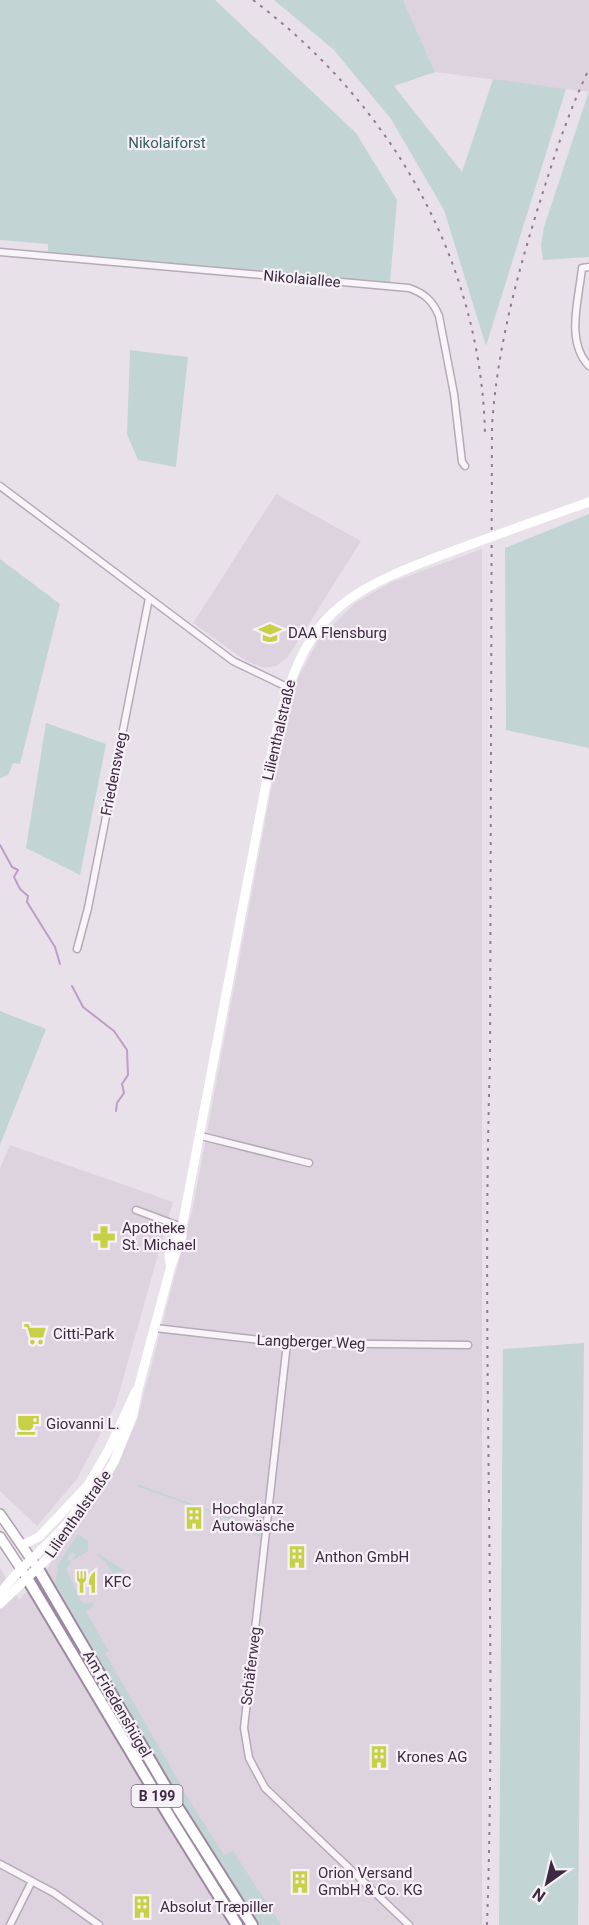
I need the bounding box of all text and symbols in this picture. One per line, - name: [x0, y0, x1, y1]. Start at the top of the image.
- park label: Nikolaiforst: [128, 134, 206, 152]
- street label: Nikolaiallee: [263, 267, 341, 291]
- school or university icon: DAA Flensburg: [257, 620, 283, 646]
- place label: DAA Flensburg: [288, 624, 387, 642]
- street label: Lilienthalstraße: [259, 678, 299, 782]
- street label: Friedensweg: [97, 731, 131, 817]
- place label: Apotheke St. Michael: [122, 1219, 196, 1254]
- pharmacy icon: Apotheke St. Michael: [91, 1224, 117, 1250]
- supermarket icon: Citti-Park: [22, 1321, 48, 1347]
- place label: Citti-Park: [53, 1325, 115, 1343]
- street label: Langberger Weg: [256, 1331, 366, 1353]
- cafe icon: Giovanni L.: [15, 1411, 41, 1437]
- place label: Giovanni L.: [46, 1415, 120, 1433]
- street label: Lilienthalstraße: [41, 1467, 115, 1561]
- place label: Hochglanz Autowäsche: [212, 1500, 295, 1535]
- building icon: Hochglanz Autowäsche: [181, 1505, 207, 1531]
- building icon: Anthon GmbH: [284, 1544, 310, 1570]
- place label: Anthon GmbH: [315, 1548, 409, 1566]
- restaurant icon: KFC: [73, 1569, 99, 1595]
- place label: KFC: [104, 1573, 132, 1591]
- street label: Schäferweg: [237, 1626, 265, 1706]
- street label: Am Friedenshügel: [79, 1647, 155, 1761]
- building icon: Krones AG: [366, 1744, 392, 1770]
- place label: Krones AG: [397, 1748, 468, 1766]
- road number: B 199: [132, 1785, 182, 1807]
- north arrow: [517, 1853, 577, 1913]
- place label: Orion Versand GmbH & Co. KG: [318, 1864, 423, 1899]
- building icon: Orion Versand GmbH & Co. KG: [287, 1869, 313, 1895]
- text: N: [529, 1884, 549, 1906]
- building icon: Absolut Træpiller: [129, 1894, 155, 1920]
- place label: Absolut Træpiller: [160, 1898, 273, 1916]

